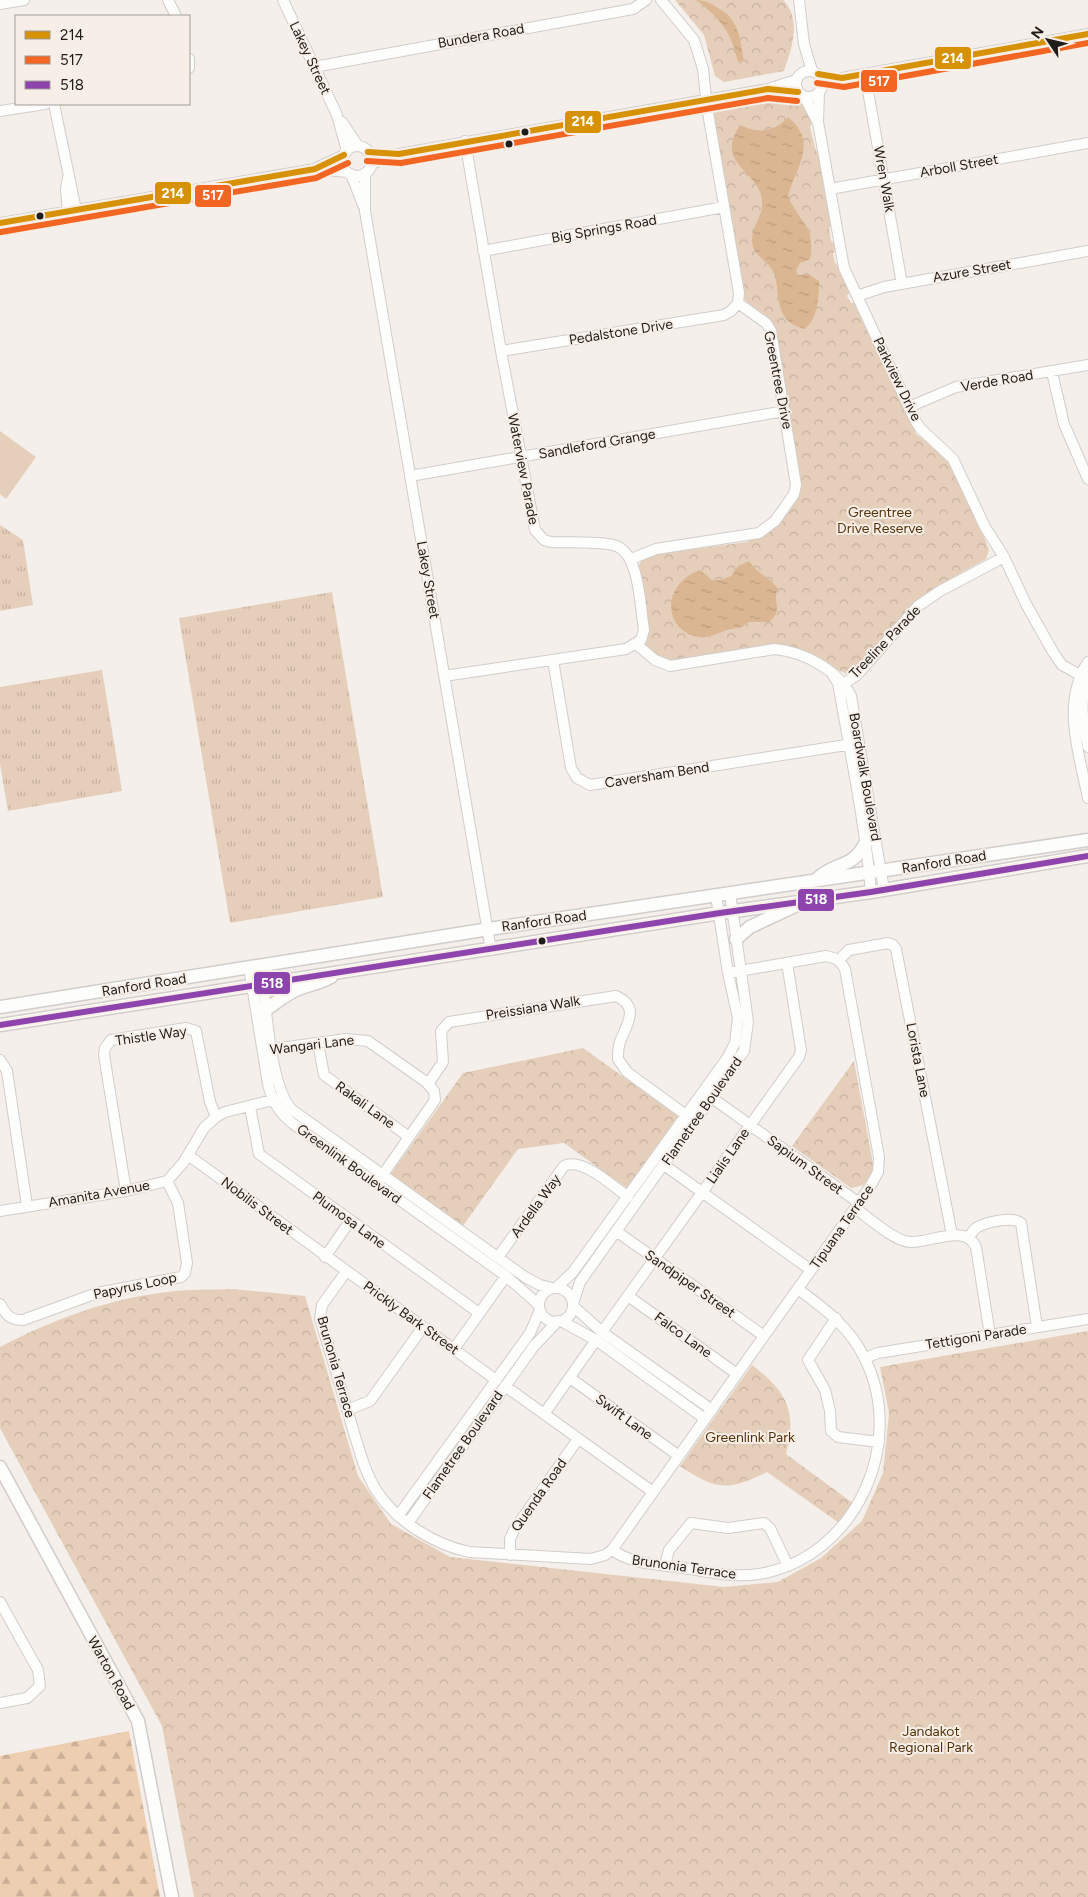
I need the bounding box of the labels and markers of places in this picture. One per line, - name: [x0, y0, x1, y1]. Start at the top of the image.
- unlabelled marker: [520, 127, 530, 137]
- unlabelled marker: [504, 139, 514, 149]
- unlabelled marker: [35, 211, 45, 221]
- unlabelled marker: [537, 936, 547, 946]

